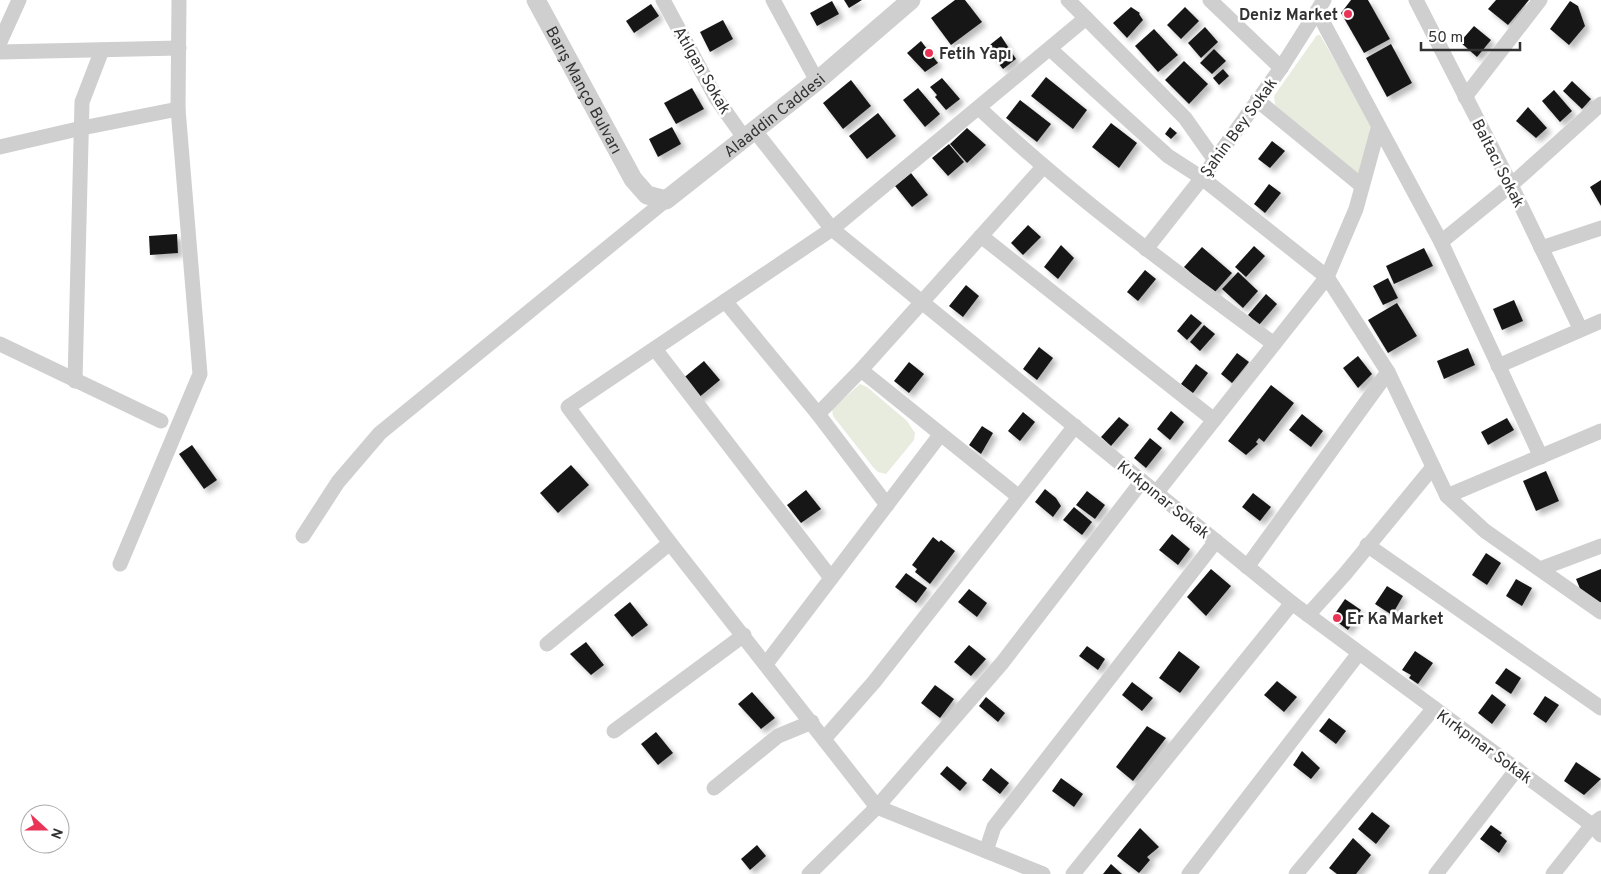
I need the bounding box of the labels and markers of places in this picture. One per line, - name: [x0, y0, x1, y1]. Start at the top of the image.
- place label: Deniz Market: [1239, 6, 1338, 26]
- marker: Deniz Market: [1342, 8, 1354, 20]
- place label: Fetih Yapı: [939, 45, 1012, 65]
- marker: Fetih Yapı: [923, 47, 935, 59]
- place label: Er Ka Market: [1347, 610, 1444, 630]
- marker: Er Ka Market: [1331, 612, 1343, 624]

